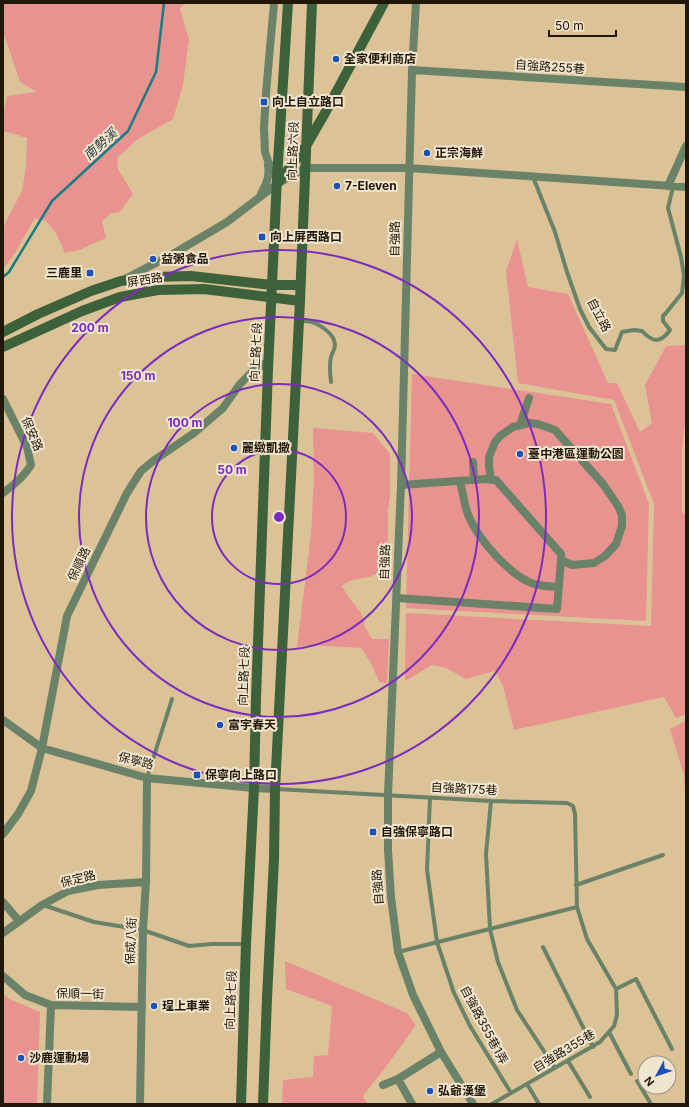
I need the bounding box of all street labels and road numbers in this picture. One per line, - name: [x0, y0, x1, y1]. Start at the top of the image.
- street label: 自強路255巷: [515, 57, 585, 76]
- street label: 向上路六段: [284, 121, 301, 181]
- street label: 自強路: [387, 221, 402, 257]
- street label: 屏西路: [126, 269, 164, 290]
- street label: 自立路: [584, 295, 615, 334]
- street label: 向上路七段: [246, 322, 265, 382]
- street label: 保安路: [19, 414, 46, 453]
- street label: 保順路: [64, 544, 93, 583]
- street label: 自強路: [376, 544, 393, 580]
- street label: 向上路七段: [235, 646, 252, 706]
- street label: 保寧路: [117, 749, 155, 772]
- street label: 自強路175巷: [430, 779, 498, 798]
- street label: 保定路: [59, 867, 97, 890]
- street label: 自強路: [369, 869, 386, 906]
- street label: 保成八街: [122, 917, 139, 965]
- street label: 向上路七段: [222, 970, 239, 1030]
- street label: 自強路355巷1弄: [457, 983, 511, 1067]
- street label: 保順一街: [56, 986, 104, 1001]
- street label: 自強路355巷: [530, 1026, 598, 1075]

